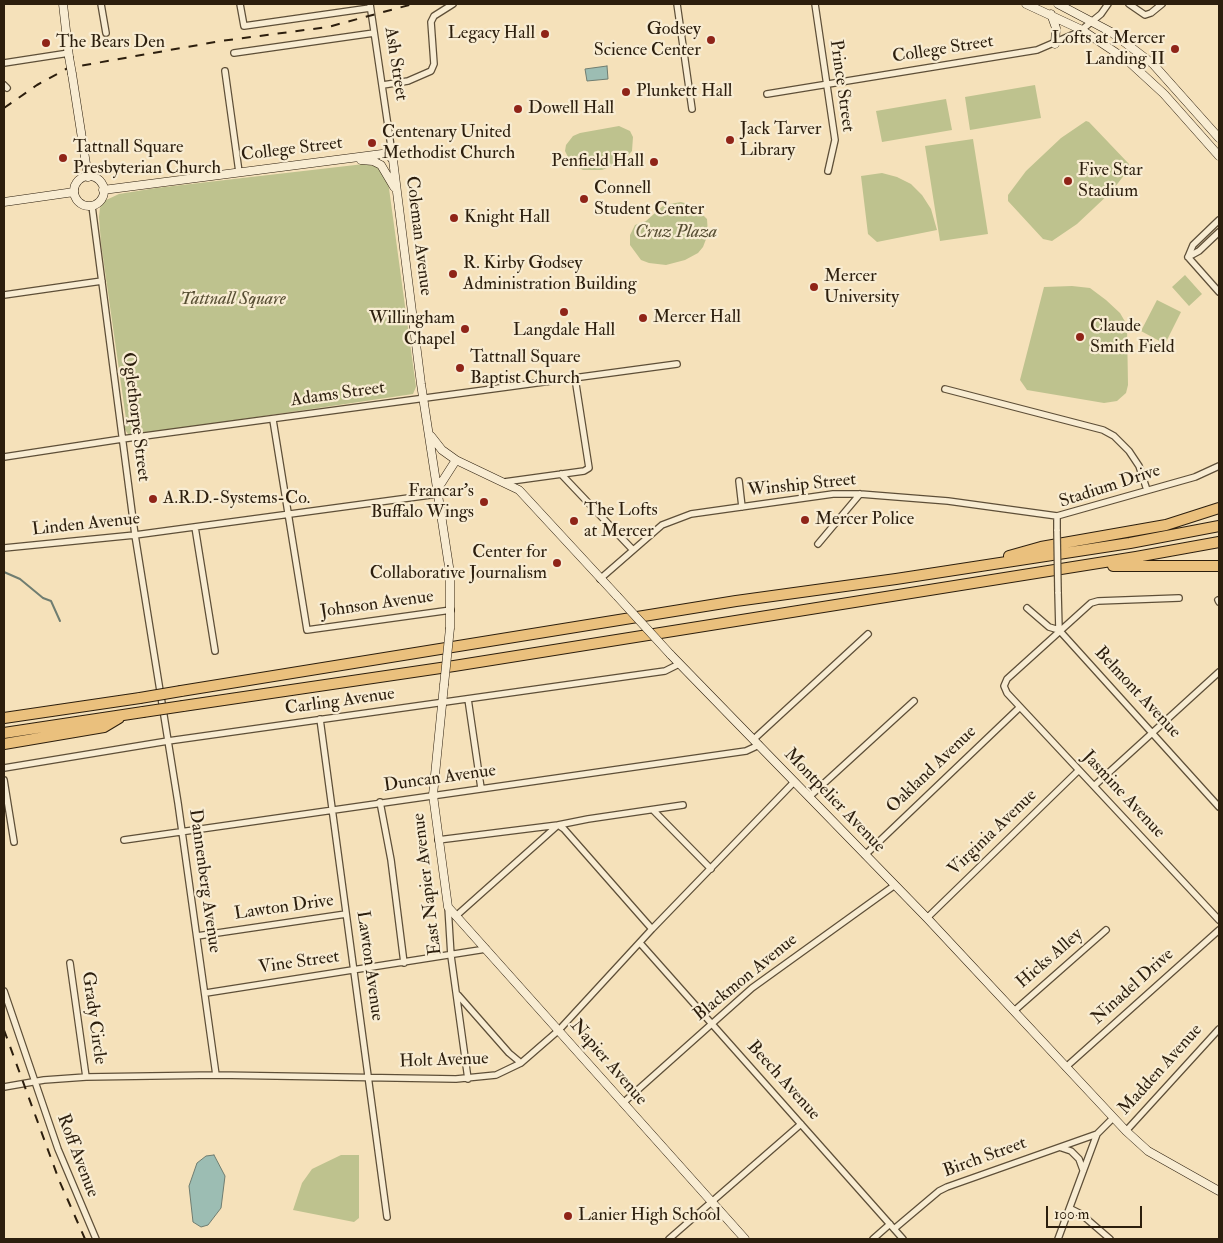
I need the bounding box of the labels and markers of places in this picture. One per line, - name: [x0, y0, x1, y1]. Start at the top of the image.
- place label: Godsey Science Center: [594, 19, 701, 62]
- place label: Legacy Hall: [448, 23, 535, 45]
- marker: Legacy Hall: [539, 28, 551, 40]
- place label: Lofts at Mercer Landing II: [1052, 28, 1165, 70]
- place label: The Bears Den: [56, 32, 165, 54]
- marker: Godsey Science Center: [705, 34, 717, 46]
- marker: The Bears Den: [40, 37, 52, 49]
- marker: Lofts at Mercer Landing II: [1169, 43, 1181, 55]
- place label: Plunkett Hall: [636, 81, 732, 103]
- marker: Plunkett Hall: [620, 86, 632, 98]
- place label: Dowell Hall: [528, 98, 614, 120]
- marker: Dowell Hall: [512, 103, 524, 115]
- place label: Jack Tarver Library: [740, 119, 821, 162]
- place label: Centenary United Methodist Church: [382, 122, 515, 164]
- marker: Jack Tarver Library: [724, 134, 736, 146]
- place label: Tattnall Square Presbyterian Church: [73, 137, 221, 180]
- marker: Centenary United Methodist Church: [366, 137, 378, 149]
- place label: Penfield Hall: [551, 151, 644, 173]
- marker: Tattnall Square Presbyterian Church: [57, 152, 69, 164]
- marker: Penfield Hall: [648, 156, 660, 168]
- place label: Five Star Stadium: [1078, 160, 1143, 202]
- marker: Five Star Stadium: [1062, 175, 1074, 187]
- place label: Connell Student Center: [594, 178, 704, 220]
- marker: Connell Student Center: [578, 193, 590, 205]
- place label: Knight Hall: [464, 207, 550, 229]
- marker: Knight Hall: [448, 212, 460, 224]
- place label: R. Kirby Godsey Administration Building: [463, 253, 637, 296]
- place label: Mercer University: [824, 266, 899, 308]
- marker: R. Kirby Godsey Administration Building: [447, 268, 459, 280]
- marker: Mercer University: [808, 281, 820, 293]
- marker: Langdale Hall: [558, 306, 570, 318]
- place label: Mercer Hall: [653, 307, 741, 329]
- place label: Willingham Chapel: [369, 308, 455, 350]
- marker: Mercer Hall: [637, 312, 649, 324]
- place label: Claude Smith Field: [1090, 316, 1174, 358]
- place label: Langdale Hall: [513, 320, 615, 342]
- marker: Willingham Chapel: [459, 323, 471, 335]
- marker: Claude Smith Field: [1074, 331, 1086, 343]
- place label: Tattnall Square Baptist Church: [470, 347, 580, 389]
- marker: Tattnall Square Baptist Church: [454, 362, 466, 374]
- place label: Francar's Buffalo Wings: [371, 481, 474, 524]
- place label: A.R.D.-Systems-Co.: [163, 488, 310, 510]
- marker: A.R.D.-Systems-Co.: [147, 493, 159, 505]
- marker: Francar's Buffalo Wings: [478, 496, 490, 508]
- place label: The Lofts at Mercer: [584, 500, 658, 542]
- place label: Mercer Police: [815, 509, 914, 531]
- marker: Mercer Police: [799, 514, 811, 526]
- marker: The Lofts at Mercer: [568, 515, 580, 527]
- place label: Center for Collaborative Journalism: [370, 542, 547, 584]
- marker: Center for Collaborative Journalism: [551, 557, 563, 569]
- place label: Lanier High School: [578, 1205, 721, 1227]
- marker: Lanier High School: [562, 1210, 574, 1222]

